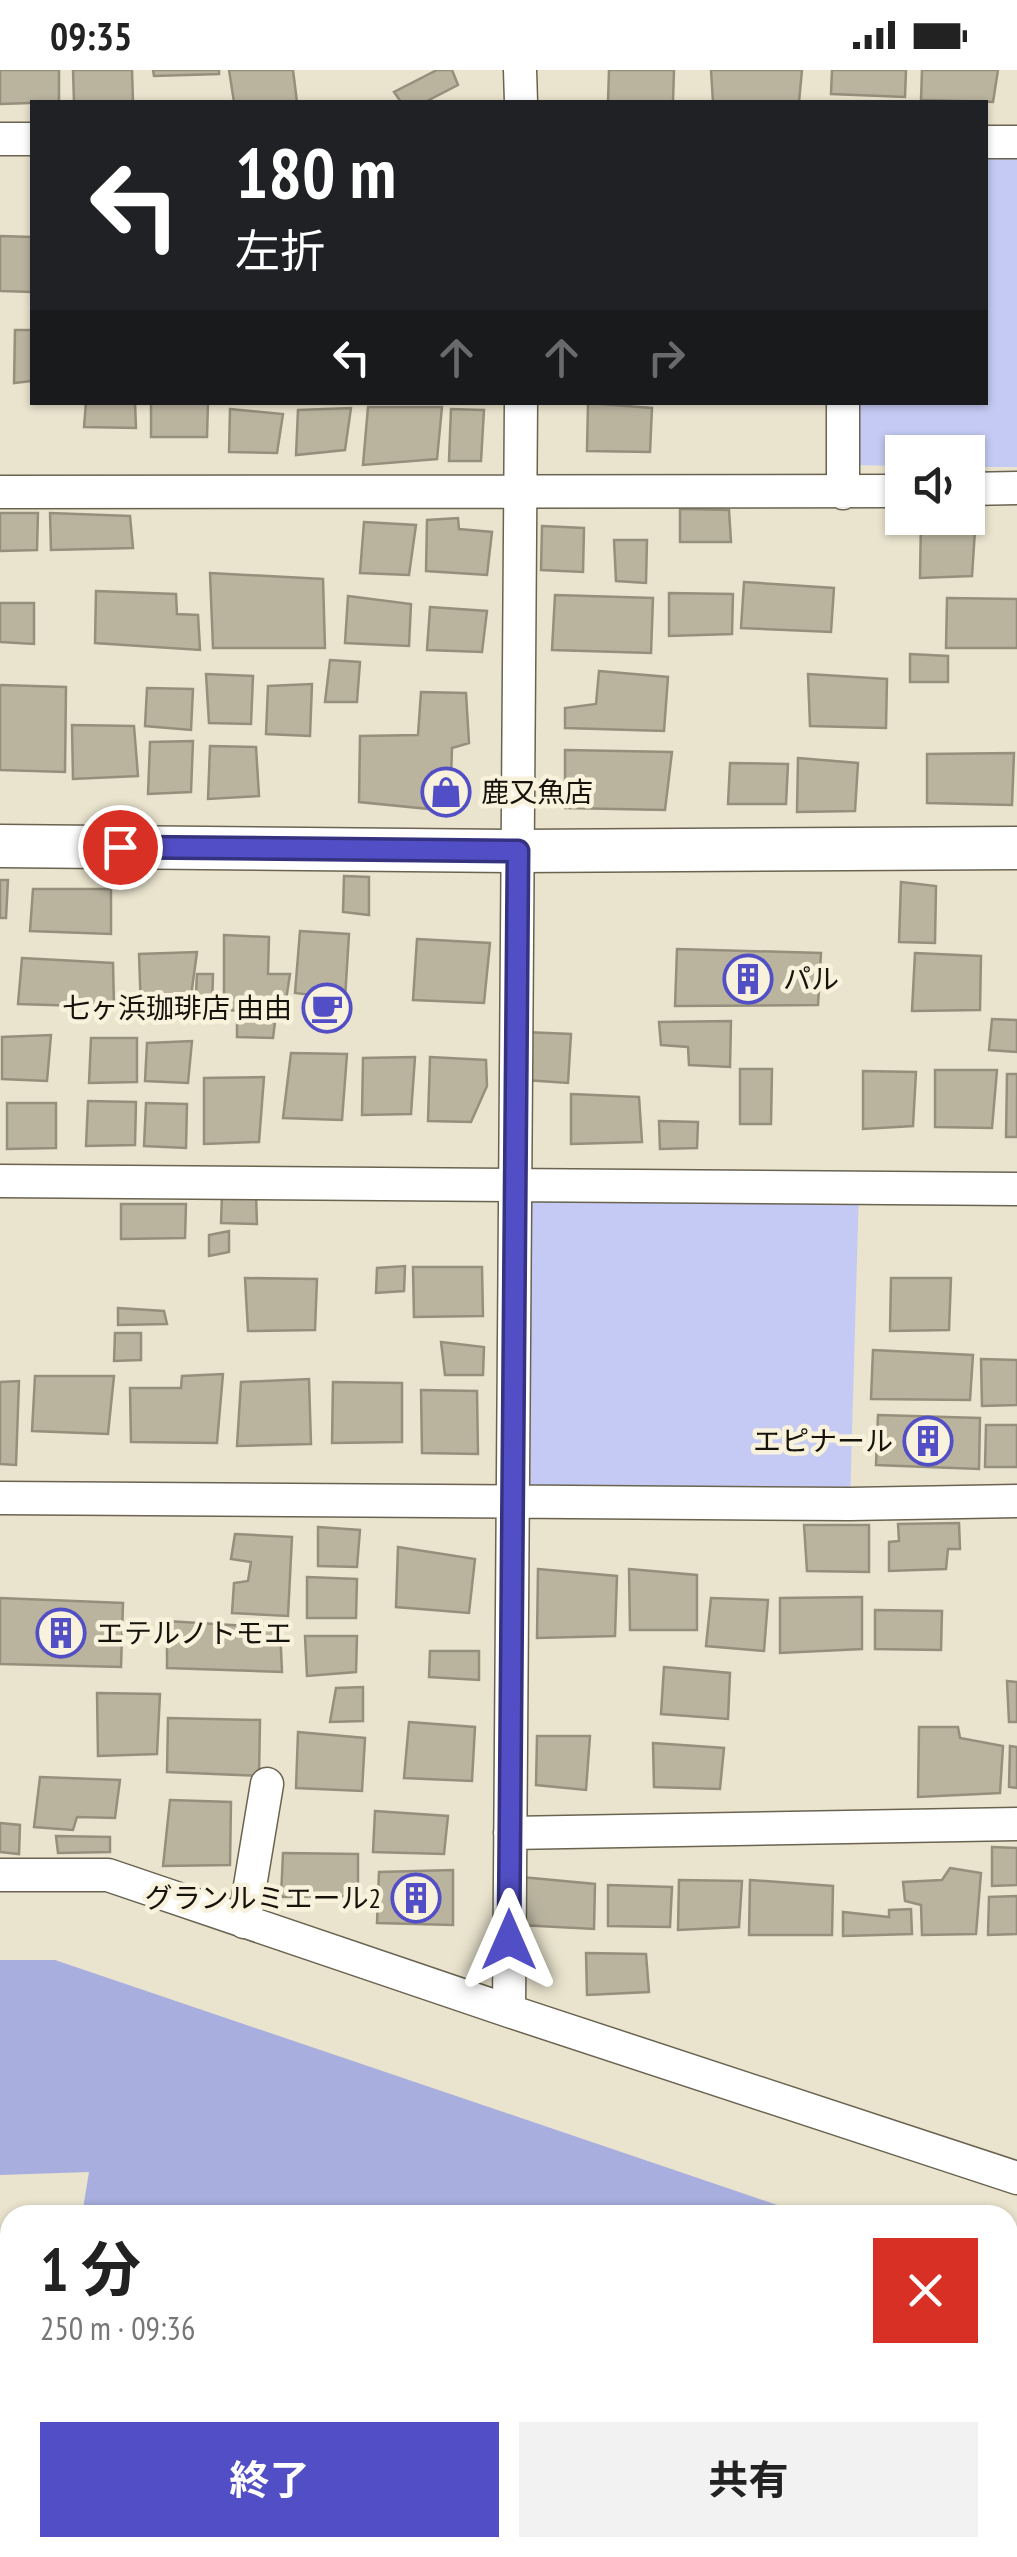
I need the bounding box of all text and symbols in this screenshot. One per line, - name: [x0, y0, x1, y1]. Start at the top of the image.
- text: 09:35: [50, 11, 132, 60]
- text: 180 m: [235, 127, 396, 217]
- icon: left: [70, 140, 200, 270]
- text: 左折: [235, 221, 325, 279]
- icon: left: [324, 330, 379, 385]
- icon: ahead: [429, 330, 484, 385]
- icon: ahead: [534, 330, 589, 385]
- icon: right: [639, 330, 694, 385]
- map controls: [885, 435, 985, 535]
- button: sound: [885, 435, 985, 535]
- shop icon: 鹿又魚店: [420, 766, 472, 818]
- place label: 鹿又魚店: [481, 773, 593, 810]
- pin: [78, 805, 163, 890]
- icon: arrive: [93, 820, 148, 875]
- building icon: パル: [722, 953, 774, 1005]
- place label: パル: [783, 960, 839, 997]
- cafe icon: 七ヶ浜珈琲店 由由: [301, 982, 353, 1034]
- place label: 七ヶ浜珈琲店 由由: [62, 989, 292, 1026]
- building icon: エピナール: [902, 1415, 954, 1467]
- place label: エピナール: [753, 1422, 893, 1459]
- building icon: エテルノトモエ: [35, 1607, 87, 1659]
- place label: エテルノトモエ: [96, 1614, 292, 1651]
- building icon: グランルミエール2: [390, 1872, 442, 1924]
- place label: グランルミエール2: [144, 1879, 381, 1916]
- position arrow: [457, 1888, 561, 1992]
- text: 1 分: [40, 2230, 141, 2308]
- button: close: [873, 2238, 978, 2343]
- text: 250 m · 09:36: [40, 2307, 195, 2349]
- button: 終了: [40, 2422, 499, 2537]
- button: 共有: [519, 2422, 978, 2537]

